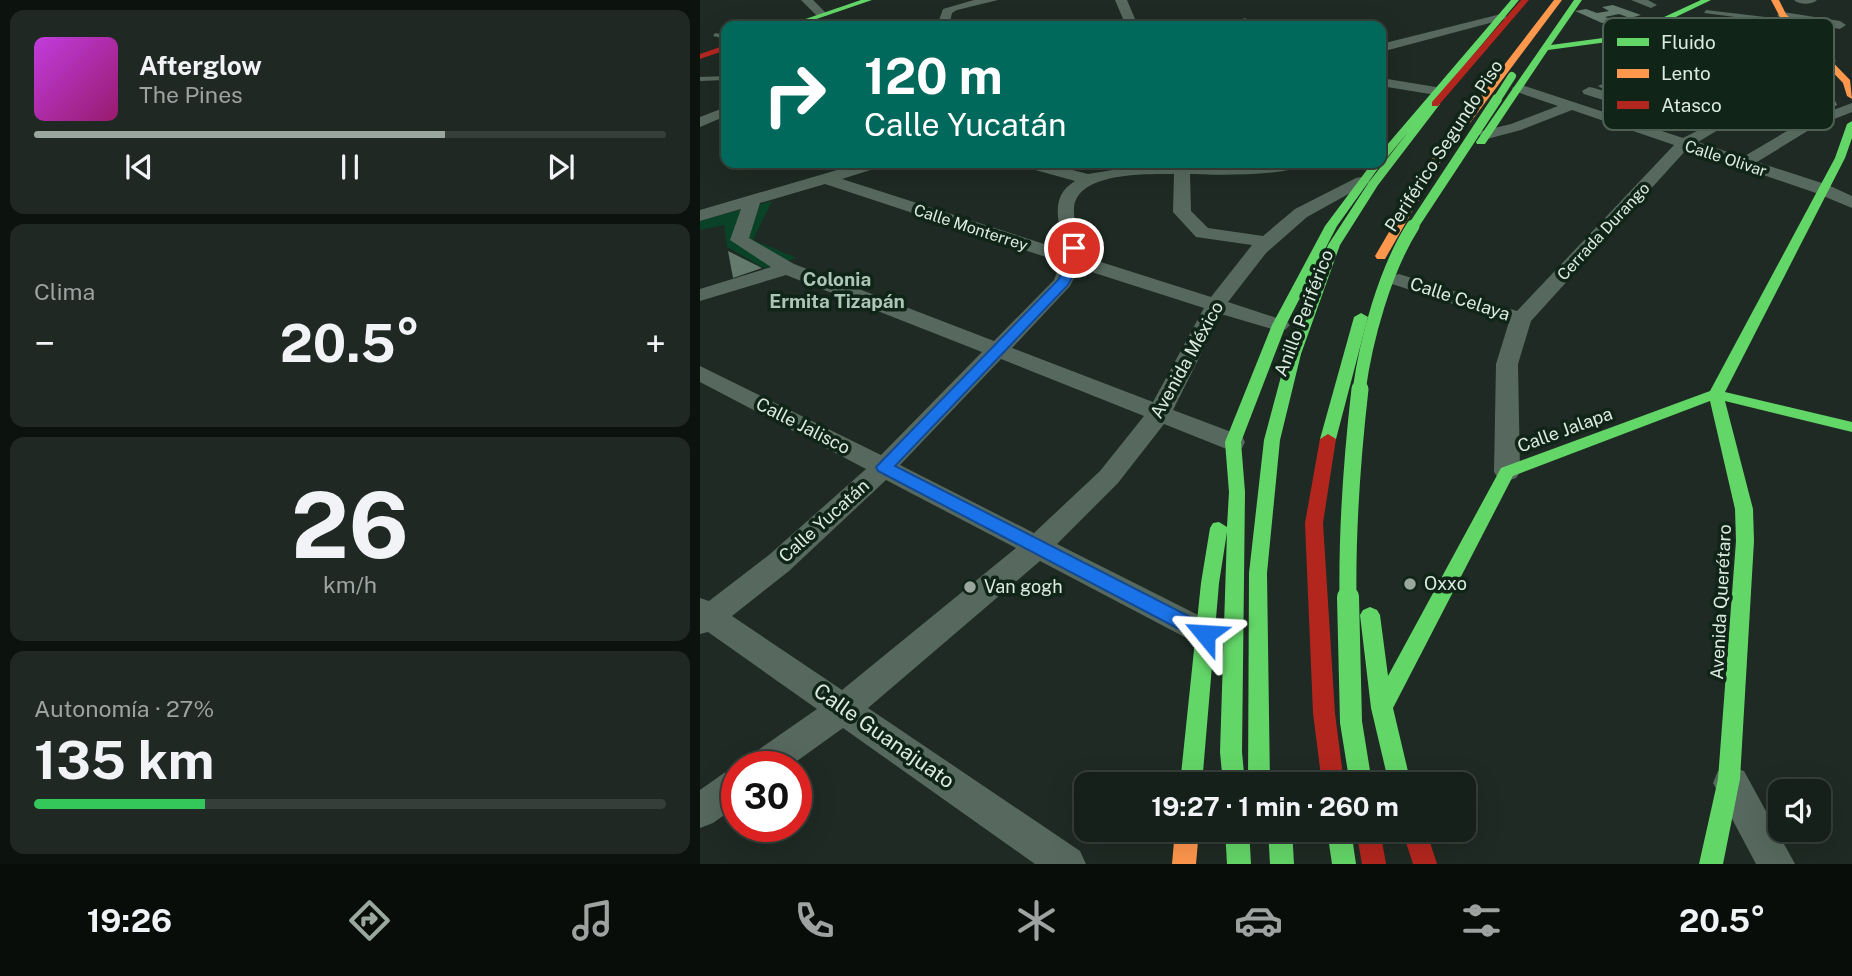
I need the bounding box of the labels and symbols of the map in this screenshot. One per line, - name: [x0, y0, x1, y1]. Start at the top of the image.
- legend: [1603, 18, 1834, 130]
- text: Fluido: [1661, 31, 1716, 53]
- street label: Periférico Segundo Piso: [1380, 56, 1507, 235]
- text: Lento: [1661, 62, 1711, 84]
- text: Atasco: [1661, 94, 1722, 116]
- street label: Calle Olivar: [1682, 136, 1769, 181]
- street label: Cerrada Durango: [1553, 179, 1654, 284]
- street label: Calle Monterrey: [912, 200, 1031, 255]
- pin: [1044, 218, 1104, 278]
- street label: Anillo Periférico: [1270, 247, 1337, 379]
- district label: Colonia Ermita Tizapán: [769, 268, 905, 312]
- street label: Calle Celaya: [1408, 272, 1513, 325]
- street label: Avenida México: [1146, 298, 1227, 422]
- street label: Calle Jalisco: [753, 393, 854, 458]
- street label: Calle Jalapa: [1514, 403, 1615, 456]
- street label: Calle Yucatán: [774, 475, 873, 567]
- street label: Avenida Querétaro: [1706, 524, 1735, 680]
- place label: Oxxo: [1424, 573, 1467, 594]
- place label: Van gogh: [984, 576, 1063, 597]
- marker: Oxxo: [1402, 576, 1418, 592]
- marker: Van gogh: [962, 579, 978, 595]
- position arrow: [1168, 597, 1242, 671]
- street label: Calle Guanajuato: [809, 678, 960, 793]
- speed limit sign: 30: [721, 751, 812, 842]

